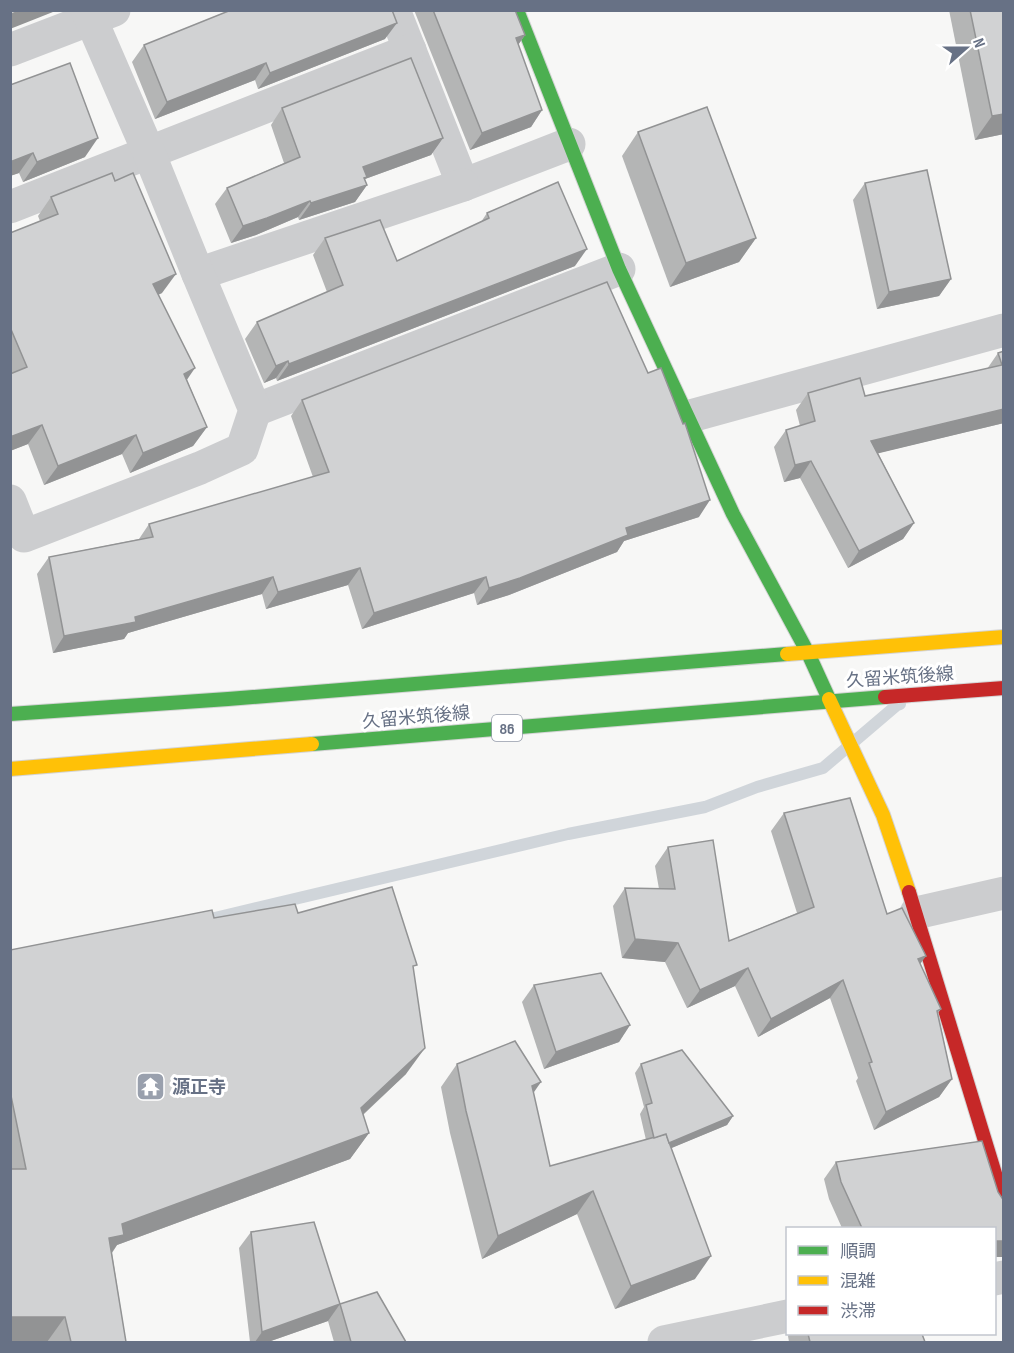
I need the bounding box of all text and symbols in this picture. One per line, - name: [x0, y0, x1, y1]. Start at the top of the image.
- north arrow: [936, 18, 996, 78]
- text: N: [968, 36, 989, 51]
- street label: 久留米筑後線: [845, 663, 955, 692]
- street label: 久留米筑後線: [361, 702, 471, 733]
- road number: 86: [492, 715, 522, 741]
- temple icon: 源正寺: [135, 1071, 167, 1103]
- place label: 源正寺: [172, 1077, 226, 1098]
- legend: [786, 1227, 996, 1335]
- text: 順調: [840, 1241, 876, 1262]
- text: 混雑: [840, 1271, 876, 1292]
- text: 渋滞: [840, 1301, 876, 1322]

